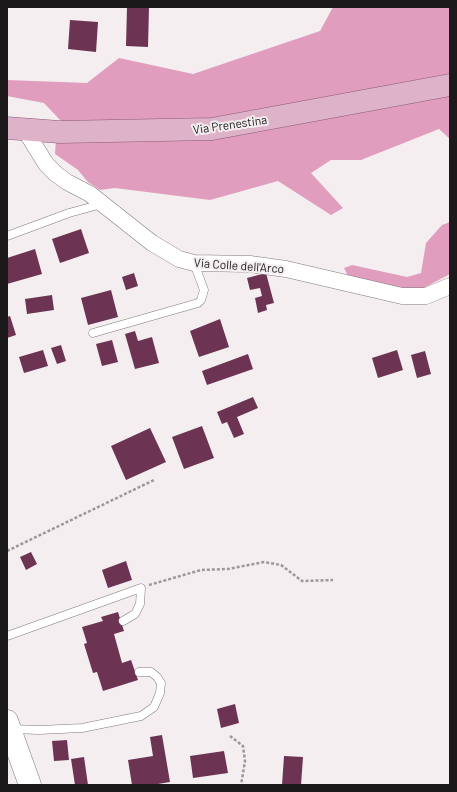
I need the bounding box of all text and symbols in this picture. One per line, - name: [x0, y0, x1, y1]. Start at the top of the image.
- street label: Via Prenestina: [192, 113, 268, 137]
- street label: Via Colle dell'Arco: [193, 256, 285, 276]

